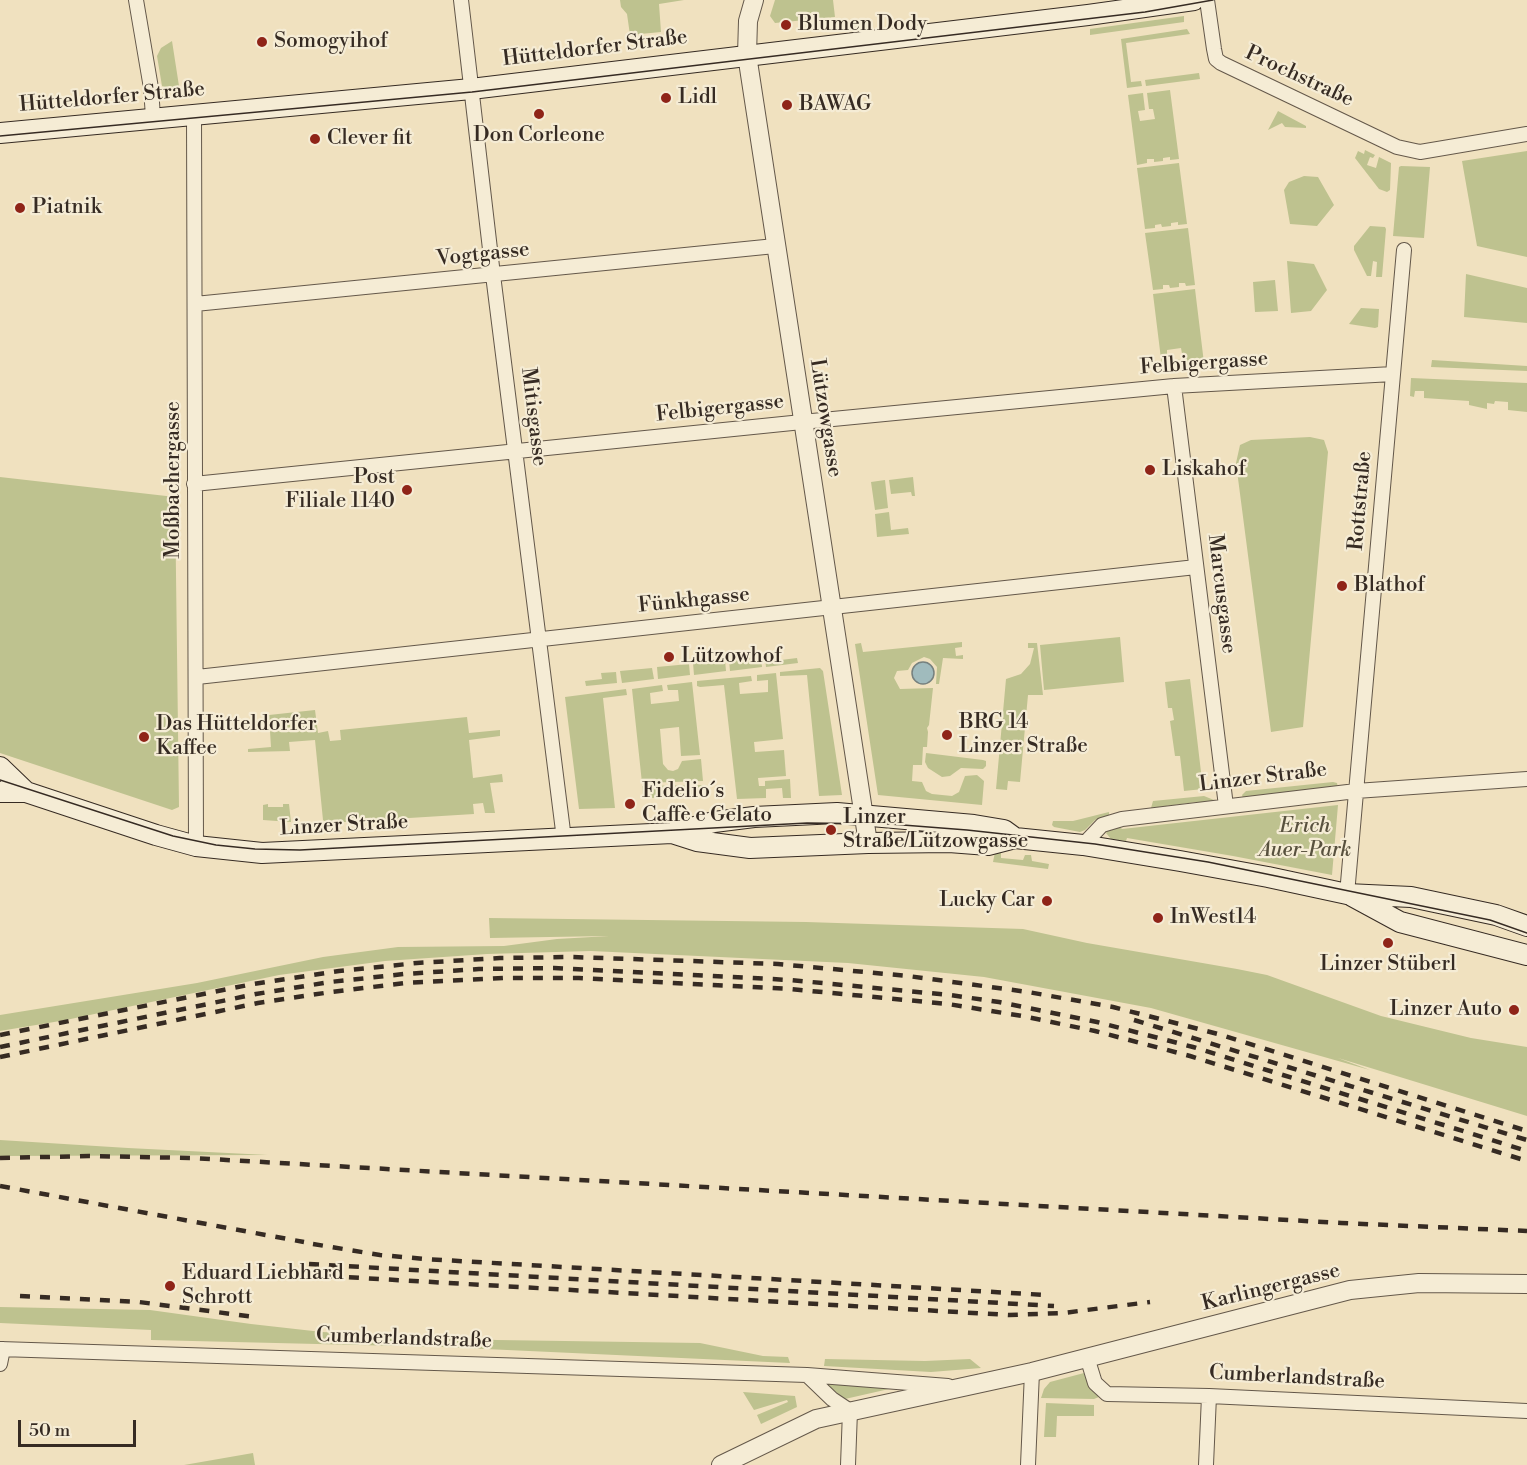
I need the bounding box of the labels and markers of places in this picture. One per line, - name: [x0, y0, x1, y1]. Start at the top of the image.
- place label: Blumen Dody: [798, 12, 927, 38]
- marker: Blumen Dody: [779, 18, 793, 32]
- place label: Somogyihof: [274, 29, 388, 55]
- marker: Somogyihof: [255, 35, 269, 49]
- place label: Lidl: [678, 85, 717, 111]
- marker: Lidl: [659, 91, 673, 105]
- place label: BAWAG: [799, 92, 872, 118]
- marker: BAWAG: [780, 98, 794, 112]
- marker: Don Corleone: [532, 107, 546, 121]
- place label: Don Corleone: [473, 123, 605, 149]
- place label: Clever fit: [327, 126, 412, 152]
- marker: Clever fit: [308, 132, 322, 146]
- place label: Piatnik: [32, 195, 102, 221]
- marker: Piatnik: [13, 201, 27, 215]
- place label: Liskahof: [1162, 457, 1246, 483]
- marker: Liskahof: [1143, 463, 1157, 477]
- place label: Post Filiale 1140: [285, 465, 395, 515]
- marker: Post Filiale 1140: [400, 483, 414, 497]
- place label: Blathof: [1354, 573, 1425, 599]
- marker: Blathof: [1335, 579, 1349, 593]
- place label: Lützowhof: [681, 644, 782, 670]
- marker: Lützowhof: [662, 650, 676, 664]
- place label: BRG 14 Linzer Straße: [959, 710, 1088, 760]
- place label: Das Hütteldorfer Kaffee: [156, 712, 317, 762]
- marker: BRG 14 Linzer Straße: [940, 728, 954, 742]
- marker: Das Hütteldorfer Kaffee: [137, 730, 151, 744]
- place label: Fidelio´s Caffè e Gelato: [642, 779, 772, 829]
- marker: Fidelio´s Caffè e Gelato: [623, 797, 637, 811]
- place label: Linzer Straße/Lützowgasse: [843, 805, 1028, 855]
- marker: Linzer Straße/Lützowgasse: [824, 823, 838, 837]
- place label: Lucky Car: [939, 888, 1035, 914]
- marker: Lucky Car: [1040, 894, 1054, 908]
- place label: InWest14: [1170, 905, 1256, 931]
- marker: InWest14: [1151, 911, 1165, 925]
- marker: Linzer Stüberl: [1381, 936, 1395, 950]
- place label: Linzer Stüberl: [1320, 952, 1456, 978]
- place label: Linzer Auto: [1389, 997, 1502, 1023]
- marker: Linzer Auto: [1507, 1003, 1521, 1017]
- place label: Eduard Liebhard Schrott: [182, 1261, 344, 1311]
- marker: Eduard Liebhard Schrott: [163, 1279, 177, 1293]

